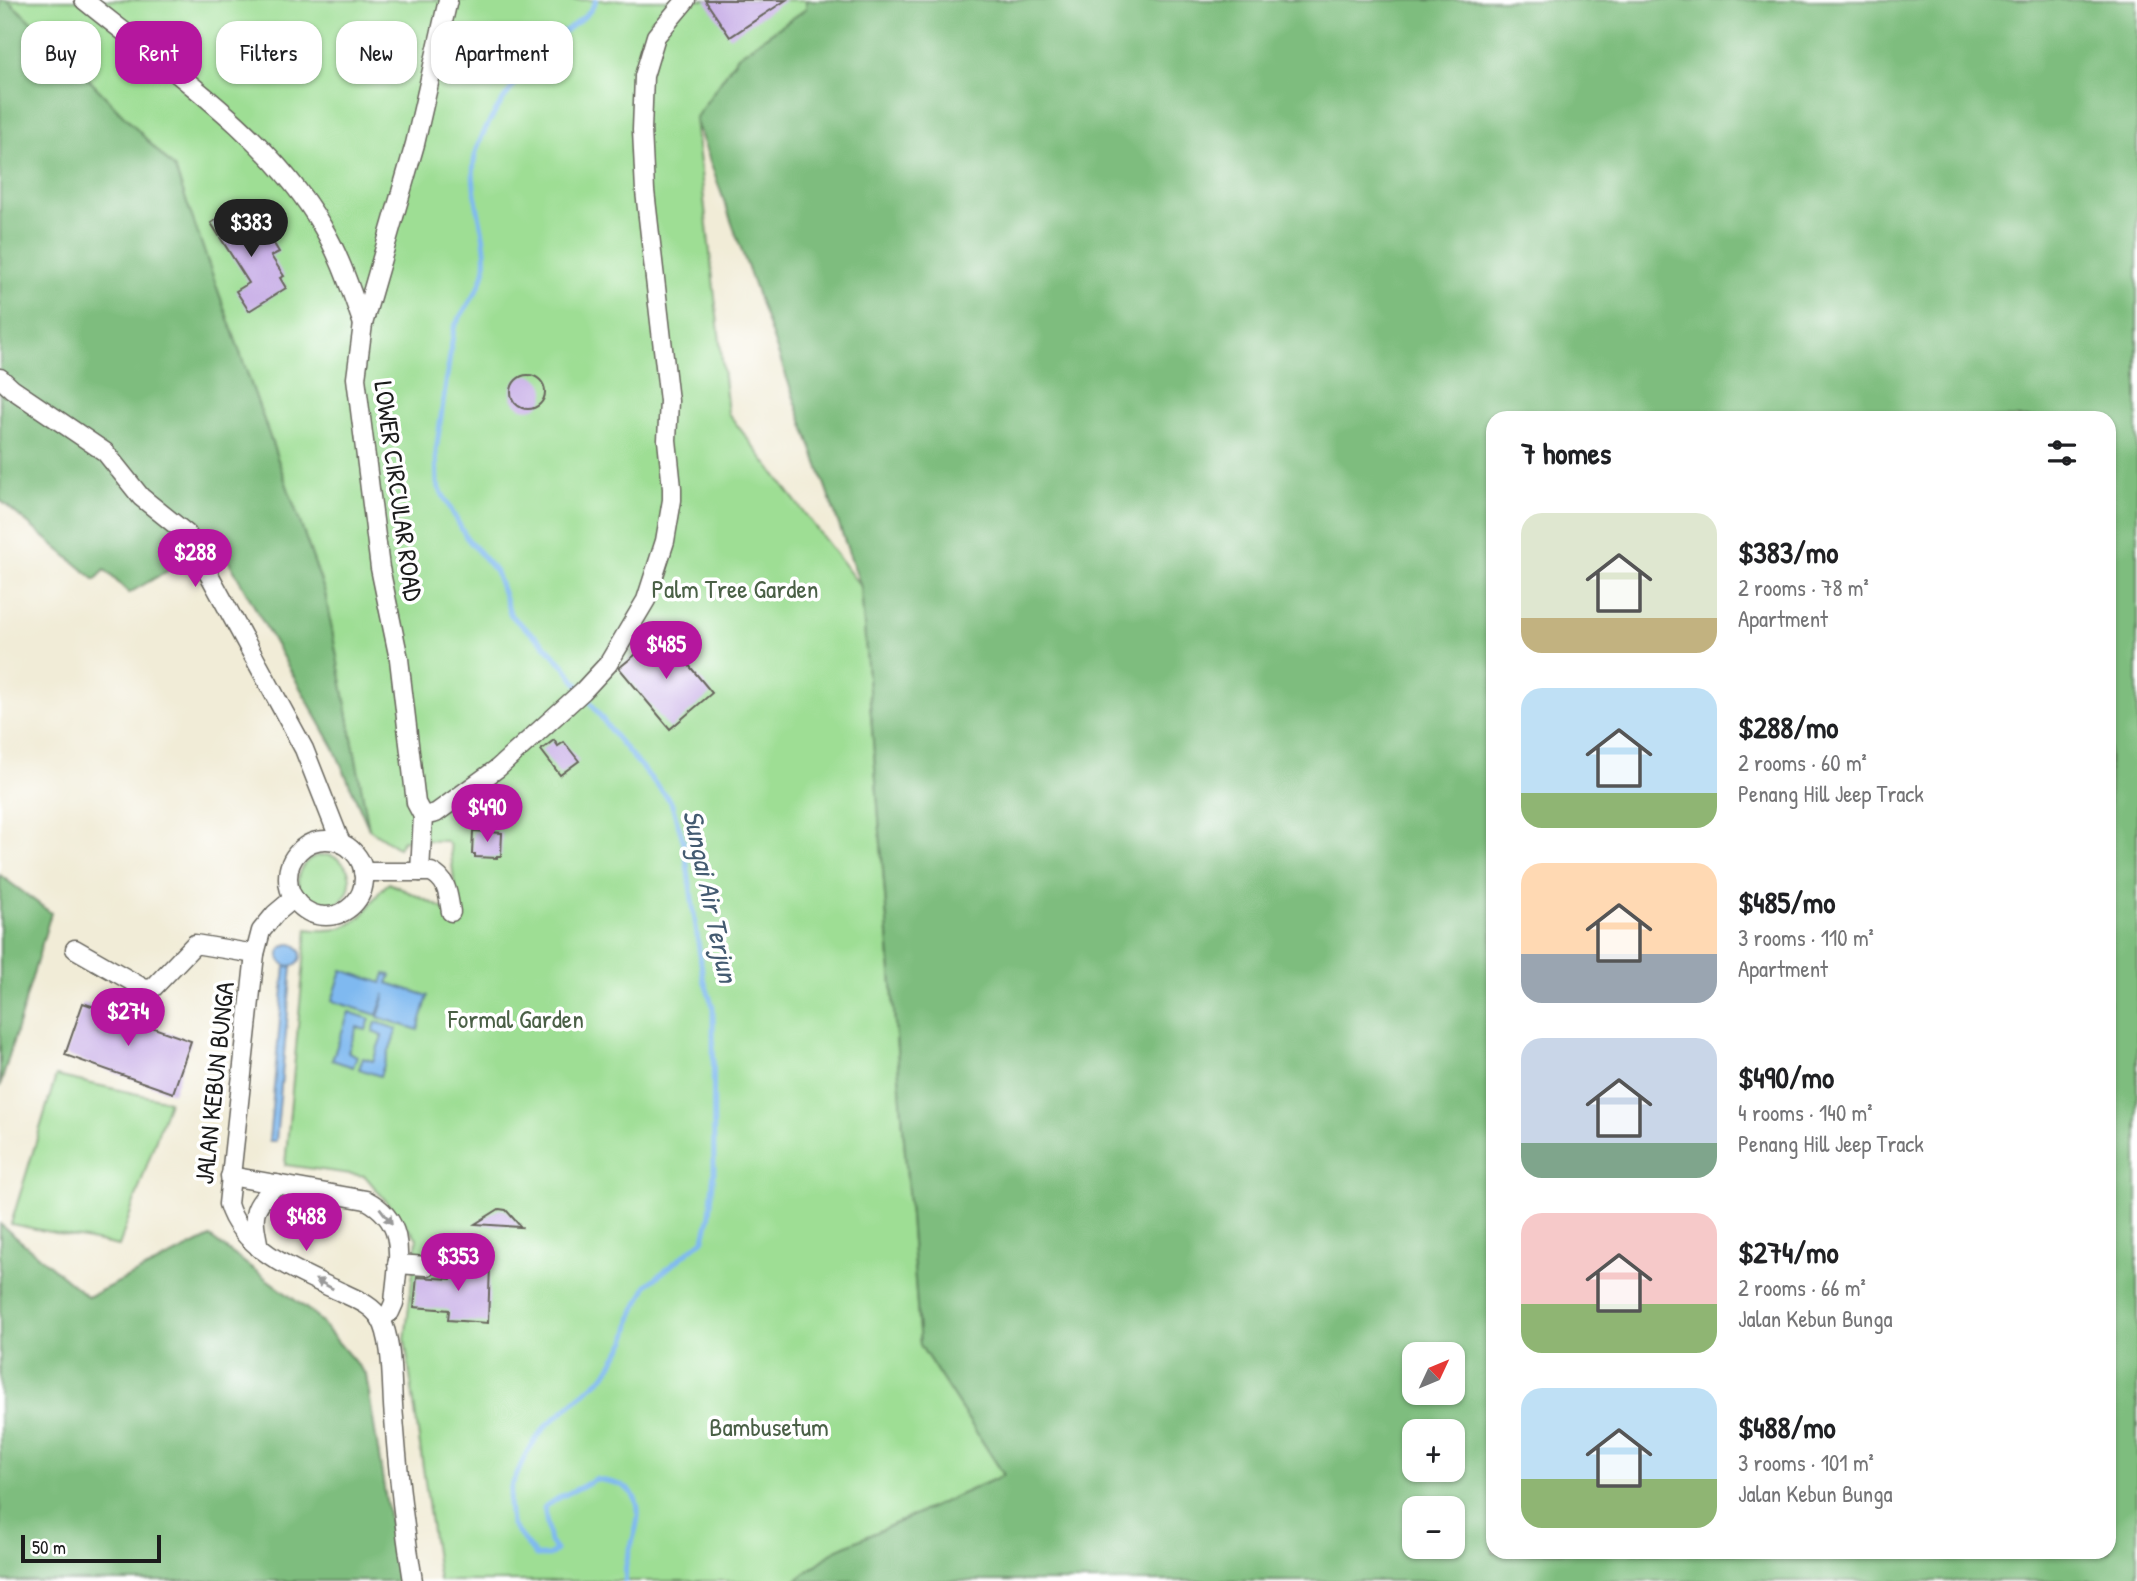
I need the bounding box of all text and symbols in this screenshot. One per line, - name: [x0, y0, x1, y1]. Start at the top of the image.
- chip: Buy: [21, 21, 101, 84]
- chip: Rent: [115, 21, 202, 84]
- chip: Filters: [216, 21, 322, 84]
- chip: New: [336, 21, 417, 84]
- chip: Apartment: [431, 21, 573, 84]
- pin: $383: [210, 200, 292, 259]
- text: $383: [230, 206, 272, 237]
- street label: LOWER CIRCULAR ROAD: [366, 379, 432, 604]
- text: 7 homes: [1521, 433, 1611, 473]
- icon: filters: [2043, 434, 2081, 472]
- pin: $288: [154, 530, 236, 589]
- text: $383/mo: [1738, 532, 1838, 572]
- text: $288: [174, 536, 216, 567]
- icon: home: [1577, 541, 1661, 625]
- park label: Palm Tree Garden: [651, 571, 819, 606]
- text: 2 rooms · 78 m²: [1738, 572, 1869, 603]
- text: Apartment: [1738, 603, 1828, 634]
- pin: $485: [625, 622, 707, 681]
- text: $485: [646, 628, 686, 659]
- text: $288/mo: [1738, 707, 1838, 747]
- icon: home: [1577, 716, 1661, 800]
- text: 2 rooms · 60 m²: [1738, 747, 1867, 778]
- text: Penang Hill Jeep Track: [1738, 778, 1924, 809]
- pin: $490: [446, 784, 528, 844]
- text: $490: [467, 791, 507, 822]
- water label: Sungai Air Terjun: [674, 806, 748, 988]
- text: $485/mo: [1738, 882, 1835, 922]
- icon: home: [1577, 891, 1661, 975]
- text: 3 rooms · 110 m²: [1738, 922, 1874, 953]
- text: Apartment: [1738, 953, 1828, 984]
- street label: JALAN KEBUN BUNGA: [186, 980, 242, 1186]
- pin: $274: [87, 988, 169, 1048]
- text: $274: [107, 995, 149, 1026]
- park label: Formal Garden: [447, 1001, 584, 1036]
- text: $490/mo: [1738, 1057, 1834, 1097]
- icon: home: [1577, 1066, 1661, 1150]
- text: 4 rooms · 140 m²: [1738, 1097, 1872, 1128]
- text: Penang Hill Jeep Track: [1738, 1128, 1924, 1159]
- pin: $488: [265, 1194, 347, 1253]
- text: $488: [286, 1200, 326, 1231]
- one-way arrow: [379, 1207, 394, 1225]
- text: $274/mo: [1738, 1232, 1839, 1272]
- pin: $353: [417, 1234, 499, 1293]
- text: $353: [437, 1240, 479, 1271]
- icon: home: [1577, 1241, 1661, 1325]
- text: 2 rooms · 66 m²: [1738, 1272, 1866, 1303]
- one-way arrow: [314, 1278, 334, 1290]
- text: Jalan Kebun Bunga: [1738, 1303, 1892, 1334]
- north arrow: [1402, 1342, 1465, 1405]
- map controls: [1402, 1342, 1465, 1559]
- text: $488/mo: [1738, 1407, 1836, 1447]
- park label: Bambusetum: [709, 1409, 829, 1444]
- icon: home: [1577, 1416, 1661, 1500]
- button: +: [1402, 1419, 1465, 1482]
- text: 3 rooms · 101 m²: [1738, 1447, 1874, 1478]
- text: Jalan Kebun Bunga: [1738, 1478, 1892, 1509]
- button: −: [1402, 1496, 1465, 1559]
- scale bar: [21, 1532, 161, 1564]
- text: 50 m: [32, 1534, 66, 1560]

